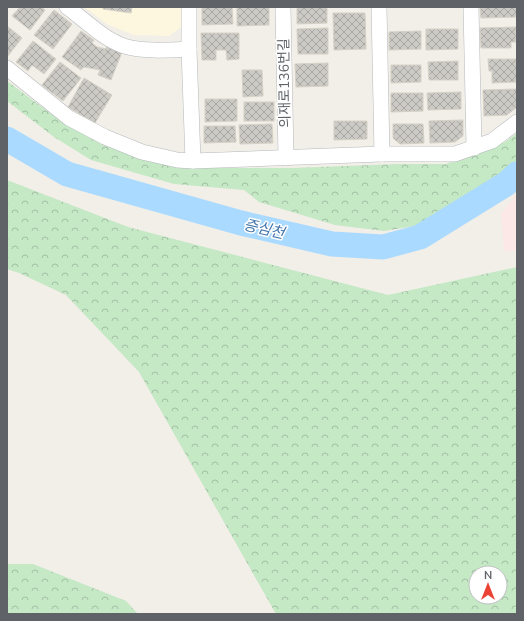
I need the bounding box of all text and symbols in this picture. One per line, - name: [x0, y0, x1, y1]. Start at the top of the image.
- street label: 의재로136번길: [274, 38, 295, 128]
- water label: 증심천: [242, 215, 289, 244]
- north arrow: [468, 565, 508, 605]
- text: N: [484, 568, 492, 583]

